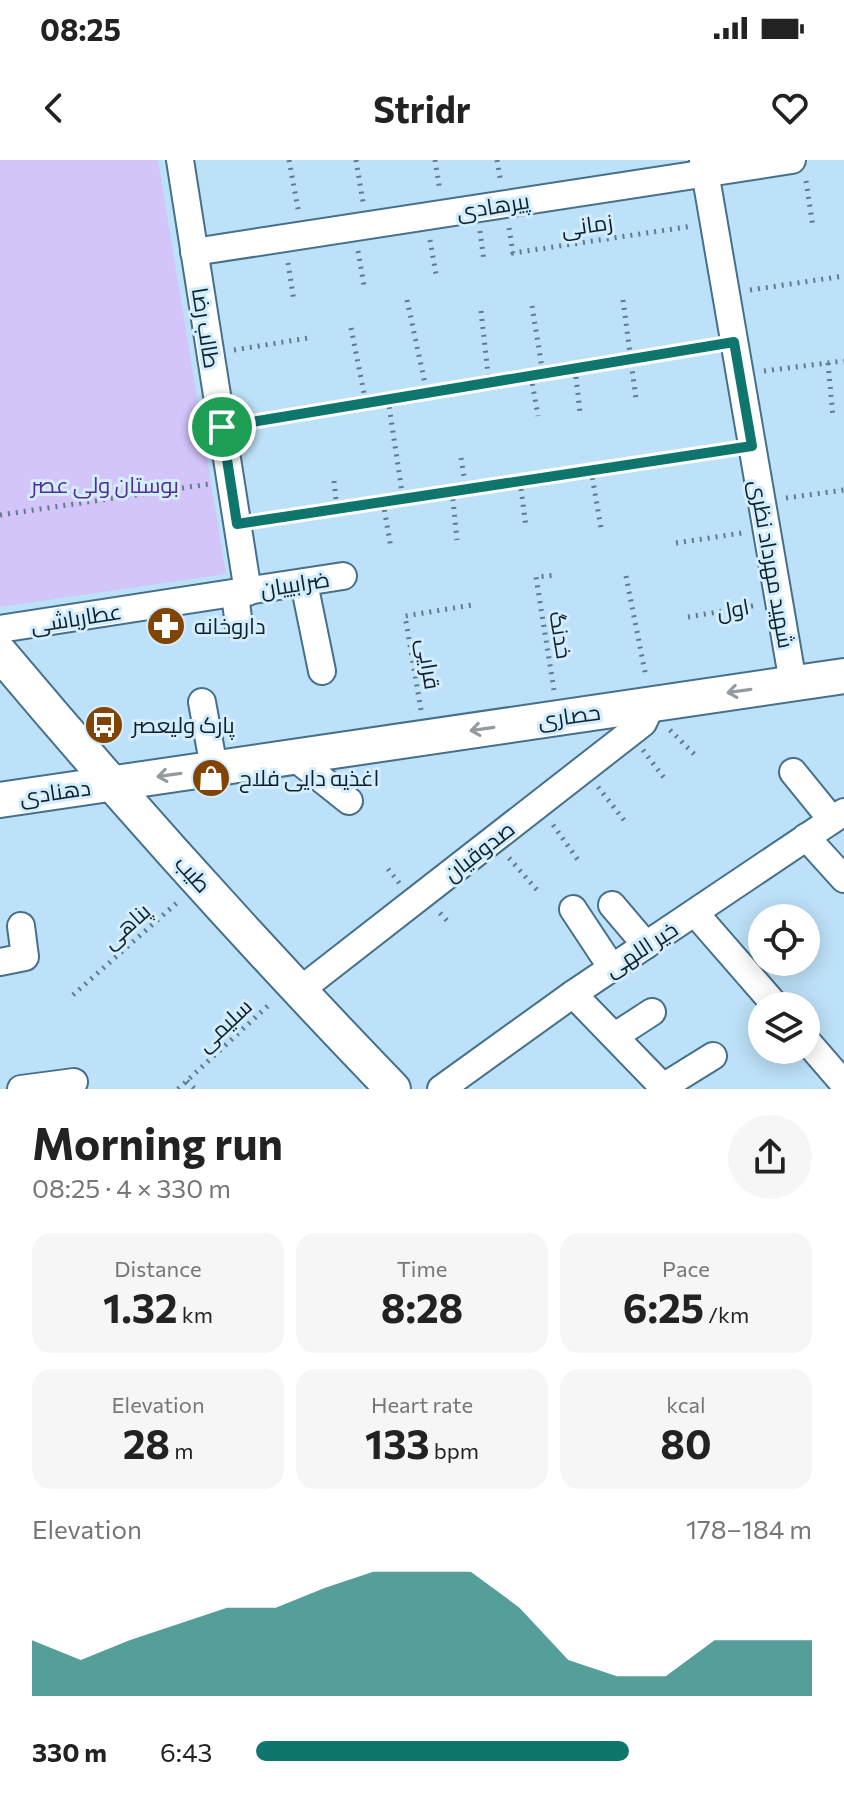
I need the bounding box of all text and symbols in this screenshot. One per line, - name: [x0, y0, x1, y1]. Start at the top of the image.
- text: 08:25: [40, 10, 121, 47]
- icon: back: [32, 86, 76, 130]
- text: Stridr: [373, 86, 471, 130]
- icon: heart: [768, 86, 812, 130]
- street label: پیرهادی: [455, 186, 532, 227]
- street label: زمانی: [559, 208, 615, 242]
- street label: طالب رضا: [187, 286, 226, 370]
- pin: [188, 393, 256, 461]
- icon: arrive: [200, 405, 244, 449]
- park label: بوستان ولی عصر: [29, 471, 179, 499]
- street label: شهید مهرداد نظری: [743, 478, 801, 650]
- street label: ضرابییان: [258, 565, 331, 602]
- street label: اول: [715, 592, 751, 625]
- street label: عطارباشی: [28, 597, 124, 639]
- pharmacy icon: داروخانه: [145, 605, 187, 647]
- street label: خدنگ: [544, 609, 579, 661]
- place label: داروخانه: [194, 612, 266, 639]
- street label: قرایی: [411, 637, 447, 691]
- one-way arrow: [727, 684, 752, 699]
- street label: حصاری: [536, 698, 602, 733]
- bus stop icon: پارک ولیعصر: [83, 704, 125, 746]
- place label: پارک ولیعصر: [130, 711, 235, 740]
- one-way arrow: [470, 722, 495, 737]
- shop icon: اغذیه دایی فلاح: [190, 757, 232, 799]
- place label: اغذیه دایی فلاح: [239, 764, 379, 793]
- one-way arrow: [157, 768, 182, 783]
- street label: دهنادی: [18, 773, 92, 810]
- street label: صدوقیان: [438, 814, 520, 887]
- street label: طیب: [170, 849, 217, 898]
- street label: پناهی: [96, 897, 157, 956]
- map controls: [748, 904, 820, 1064]
- button: locate: [748, 904, 820, 976]
- street label: خیر اللهی: [599, 915, 683, 983]
- street label: سلیمی: [190, 992, 258, 1058]
- button: layers: [748, 992, 820, 1064]
- text: Morning run: [32, 1115, 283, 1169]
- button: share: [728, 1115, 812, 1199]
- text: 08:25 · 4 × 330 m: [32, 1172, 231, 1203]
- text: Distance: [114, 1255, 202, 1282]
- text: Time: [397, 1255, 447, 1282]
- text: Pace: [662, 1255, 710, 1282]
- text: 1.32: [103, 1282, 178, 1331]
- text: 8:28: [381, 1282, 463, 1331]
- text: 6:25: [623, 1282, 704, 1331]
- text: km: [178, 1301, 213, 1328]
- text: /km: [704, 1301, 749, 1328]
- text: Elevation: [112, 1391, 204, 1418]
- text: Heart rate: [371, 1391, 473, 1418]
- text: kcal: [666, 1391, 706, 1418]
- text: 28: [123, 1418, 170, 1467]
- text: 133: [365, 1418, 430, 1467]
- text: 80: [660, 1418, 712, 1467]
- text: m: [170, 1437, 193, 1464]
- text: bpm: [430, 1437, 479, 1464]
- text: Elevation: [32, 1513, 142, 1544]
- text: 178–184 m: [686, 1513, 812, 1544]
- text: 330 m: [32, 1736, 107, 1767]
- text: 6:43: [160, 1736, 212, 1767]

